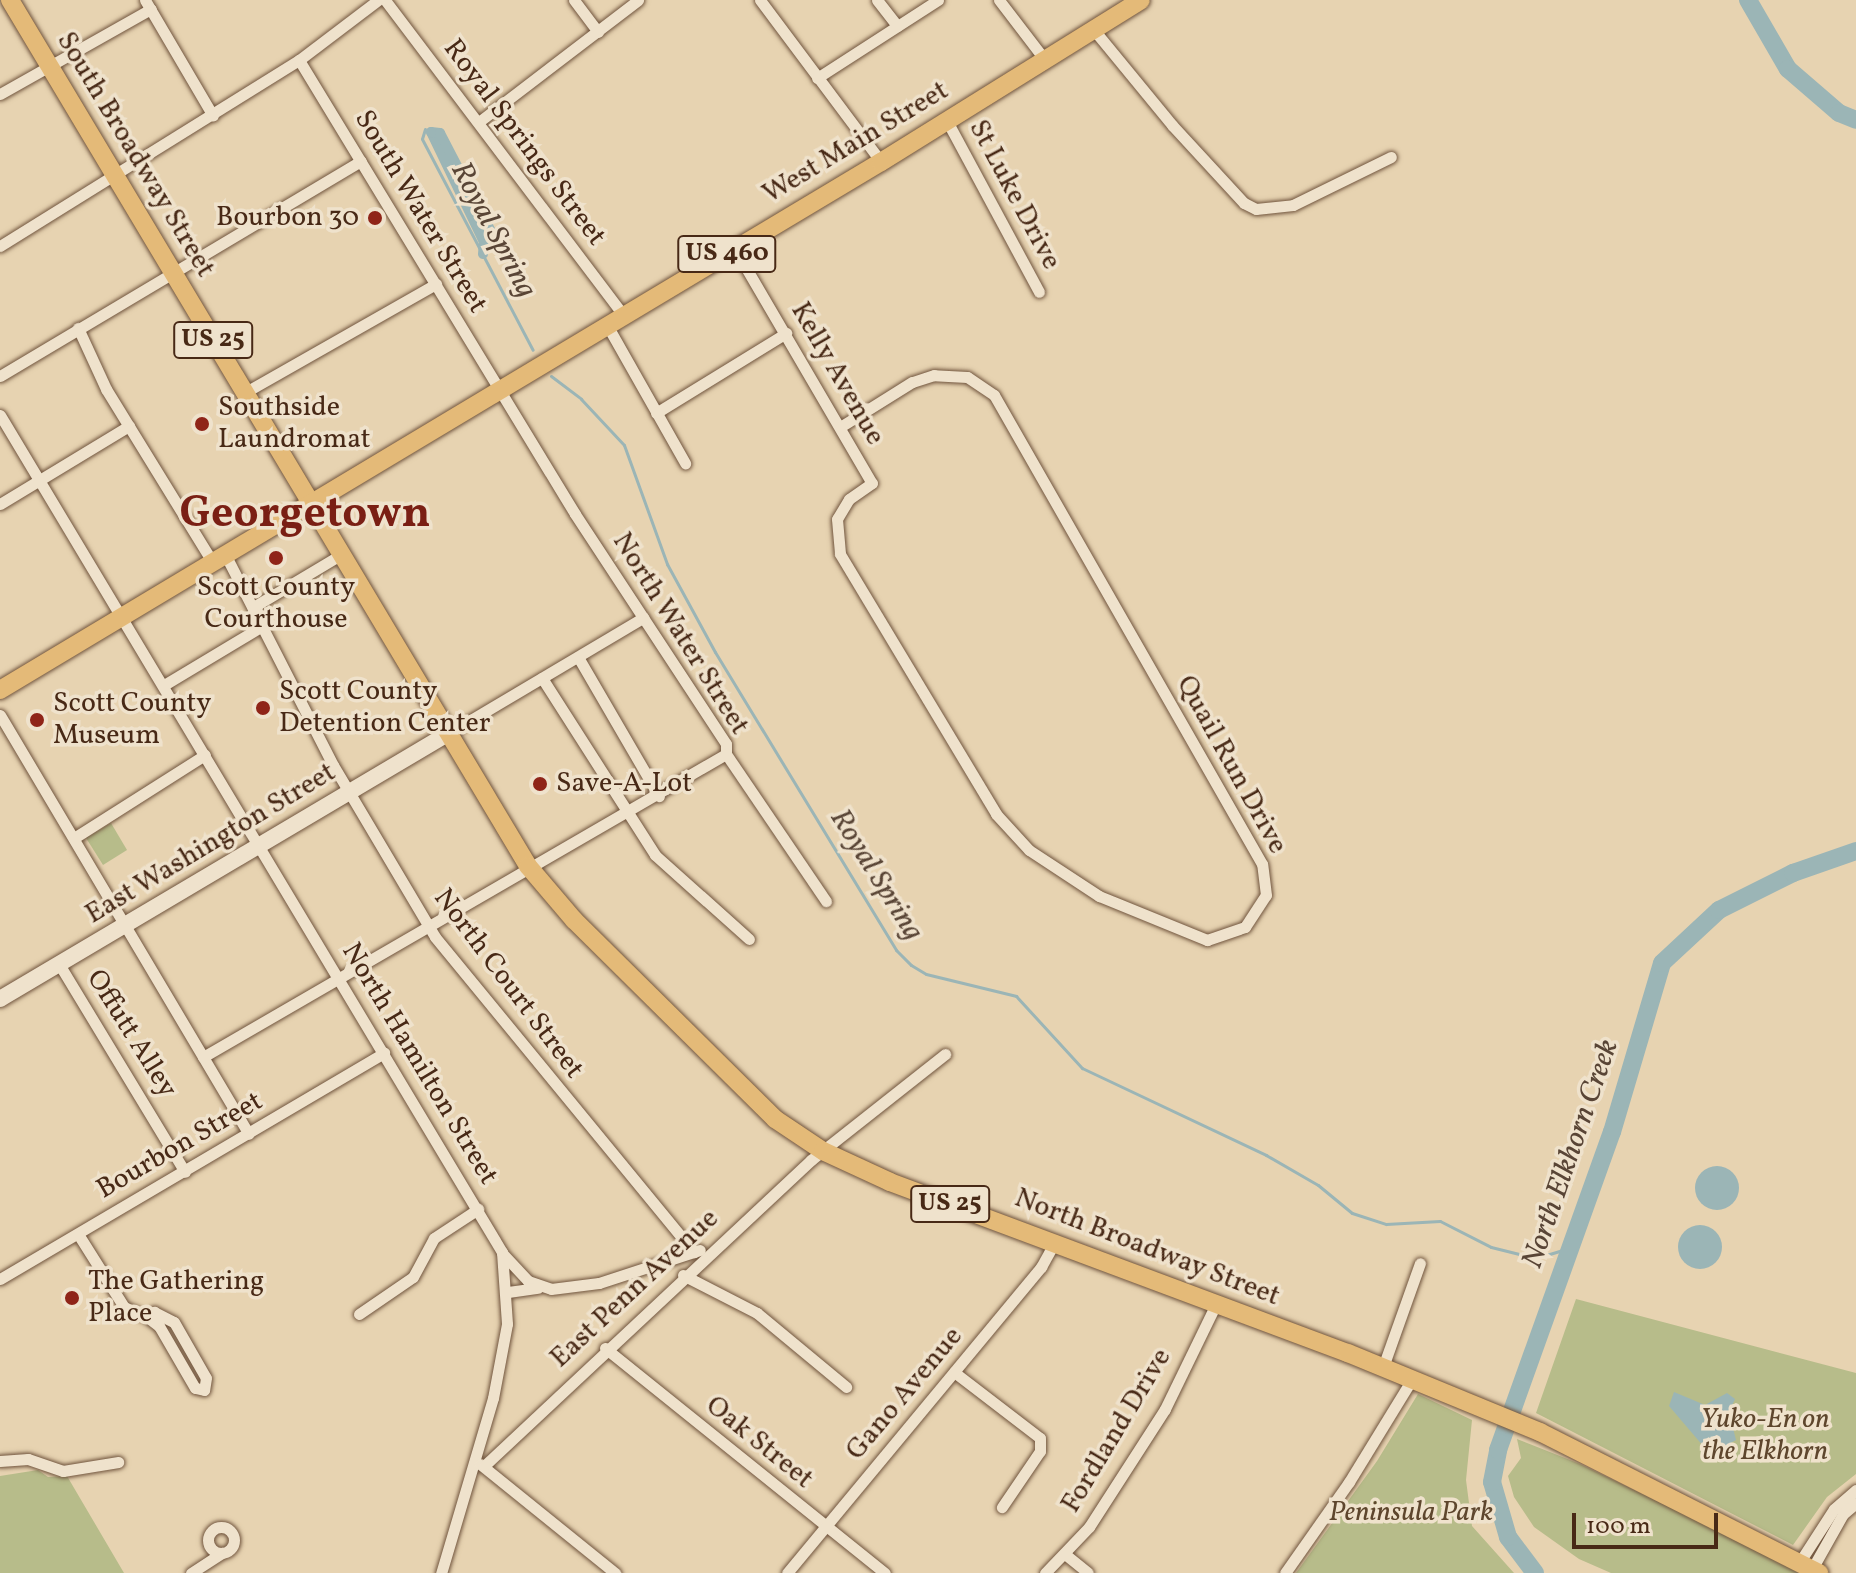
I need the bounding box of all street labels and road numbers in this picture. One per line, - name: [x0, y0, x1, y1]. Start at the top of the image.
- street label: South Broadway Street: [48, 26, 222, 284]
- street label: Royal Springs Street: [435, 33, 613, 253]
- street label: West Main Street: [757, 74, 955, 212]
- street label: South Water Street: [346, 104, 494, 320]
- street label: St Luke Drive: [961, 115, 1067, 275]
- road number: US 460: [677, 232, 777, 276]
- street label: Kelly Avenue: [782, 296, 892, 452]
- road number: US 25: [173, 318, 253, 362]
- street label: North Water Street: [604, 526, 756, 742]
- street label: Quail Run Drive: [1168, 670, 1294, 860]
- street label: East Washington Street: [80, 756, 342, 932]
- street label: North Court Street: [426, 882, 590, 1086]
- street label: North Hamilton Street: [333, 937, 505, 1191]
- street label: Offutt Alley: [78, 964, 184, 1104]
- street label: Bourbon Street: [91, 1085, 269, 1207]
- road number: US 25: [910, 1182, 990, 1226]
- street label: North Broadway Street: [1009, 1182, 1285, 1314]
- street label: East Penn Avenue: [544, 1202, 726, 1376]
- street label: Gano Avenue: [840, 1321, 970, 1467]
- street label: Fordland Drive: [1055, 1343, 1179, 1519]
- street label: Oak Street: [698, 1389, 820, 1497]

